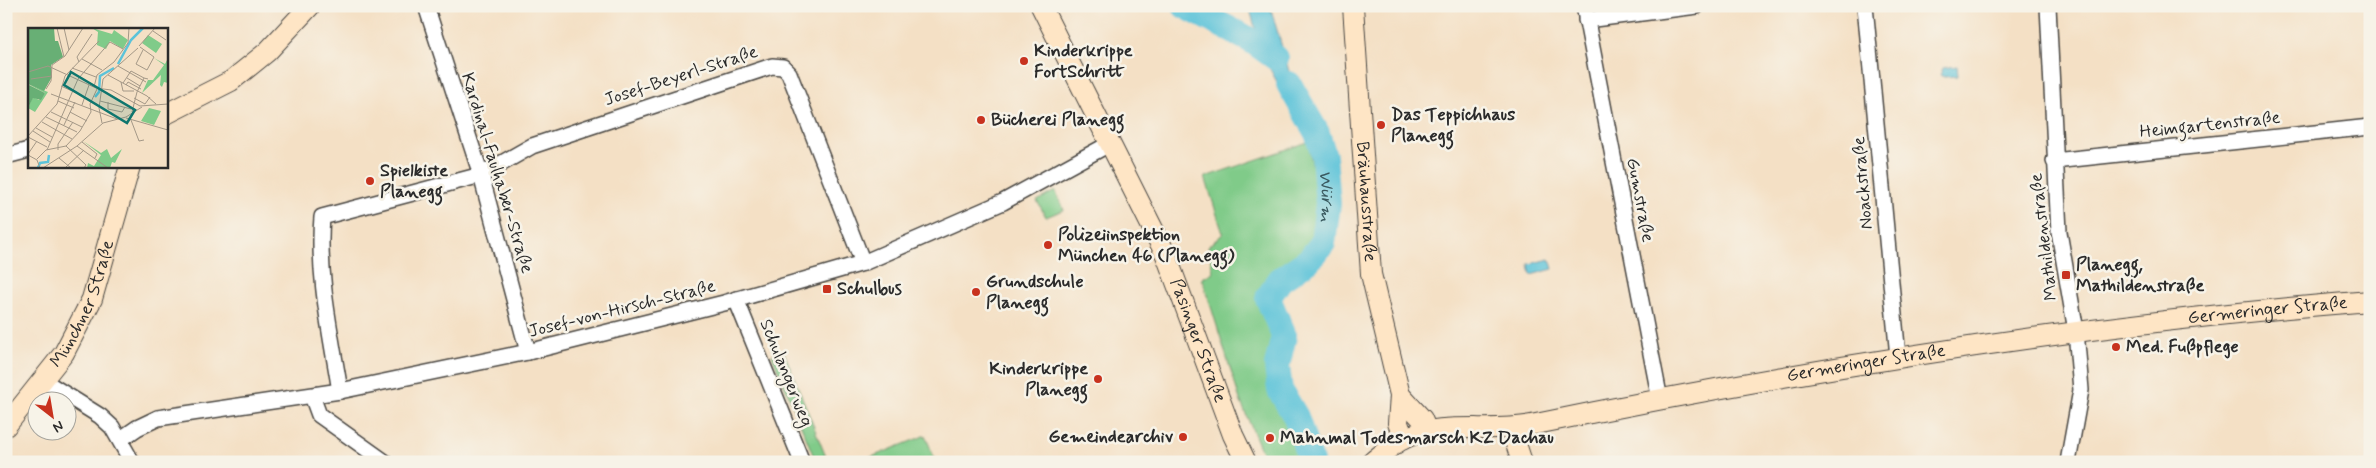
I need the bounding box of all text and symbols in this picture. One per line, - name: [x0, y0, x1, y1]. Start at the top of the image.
- inset map: [28, 28, 168, 168]
- place label: Kinderkrippe FortSchritt: [1034, 39, 1133, 84]
- street label: Josef-Beyerl-Straße: [601, 40, 761, 112]
- marker: Kinderkrippe FortSchritt: [1018, 55, 1030, 67]
- street label: Kardinal-Faulhaber-Straße: [455, 70, 539, 276]
- place label: Das Teppichhaus Planegg: [1391, 103, 1515, 150]
- street label: Heimgartenstraße: [2138, 106, 2282, 146]
- place label: Bücherei Planegg: [991, 108, 1124, 134]
- marker: Bücherei Planegg: [975, 114, 987, 126]
- marker: Das Teppichhaus Planegg: [1375, 119, 1387, 131]
- street label: Noackstraße: [1847, 135, 1879, 230]
- street label: Bräuhausstraße: [1350, 141, 1382, 263]
- street label: Gumstraße: [1620, 156, 1660, 244]
- place label: Spielkiste Planegg: [380, 159, 448, 206]
- water label: Würm: [1313, 169, 1341, 224]
- street label: Mathildenstraße: [2024, 172, 2064, 302]
- marker: Spielkiste Planegg: [364, 175, 376, 187]
- place label: Polizeiinspektion München 46 (Planegg): [1058, 223, 1235, 270]
- street label: Münchner Straße: [45, 237, 120, 373]
- marker: Polizeiinspektion München 46 (Planegg): [1042, 239, 1054, 251]
- place label: Planegg, Mathildenstraße: [2076, 253, 2204, 298]
- marker: Planegg, Mathildenstraße: [2060, 269, 2072, 281]
- place label: Grundschule Planegg: [986, 270, 1084, 317]
- street label: Josef-von-Hirsch-Straße: [526, 274, 718, 344]
- street label: Pasinger Straße: [1164, 275, 1232, 406]
- place label: Schulbus: [837, 277, 902, 301]
- marker: Schulbus: [821, 283, 833, 295]
- marker: Grundschule Planegg: [970, 286, 982, 298]
- street label: Germeringer Straße: [2186, 291, 2349, 330]
- street label: Schulangerweg: [753, 316, 819, 431]
- place label: Med. Fußpflege: [2126, 335, 2239, 359]
- street label: Germeringer Straße: [1785, 338, 1947, 388]
- marker: Med. Fußpflege: [2110, 341, 2122, 353]
- place label: Kinderkrippe Planegg: [989, 357, 1088, 404]
- marker: Kinderkrippe Planegg: [1092, 373, 1104, 385]
- north arrow: [28, 390, 78, 440]
- text: N: [50, 416, 67, 436]
- place label: Gemeindearchiv: [1048, 425, 1174, 449]
- place label: Mahnmal Todesmarsch KZ Dachau: [1280, 426, 1554, 450]
- marker: Gemeindearchiv: [1177, 431, 1189, 443]
- marker: Mahnmal Todesmarsch KZ Dachau: [1264, 432, 1276, 444]

